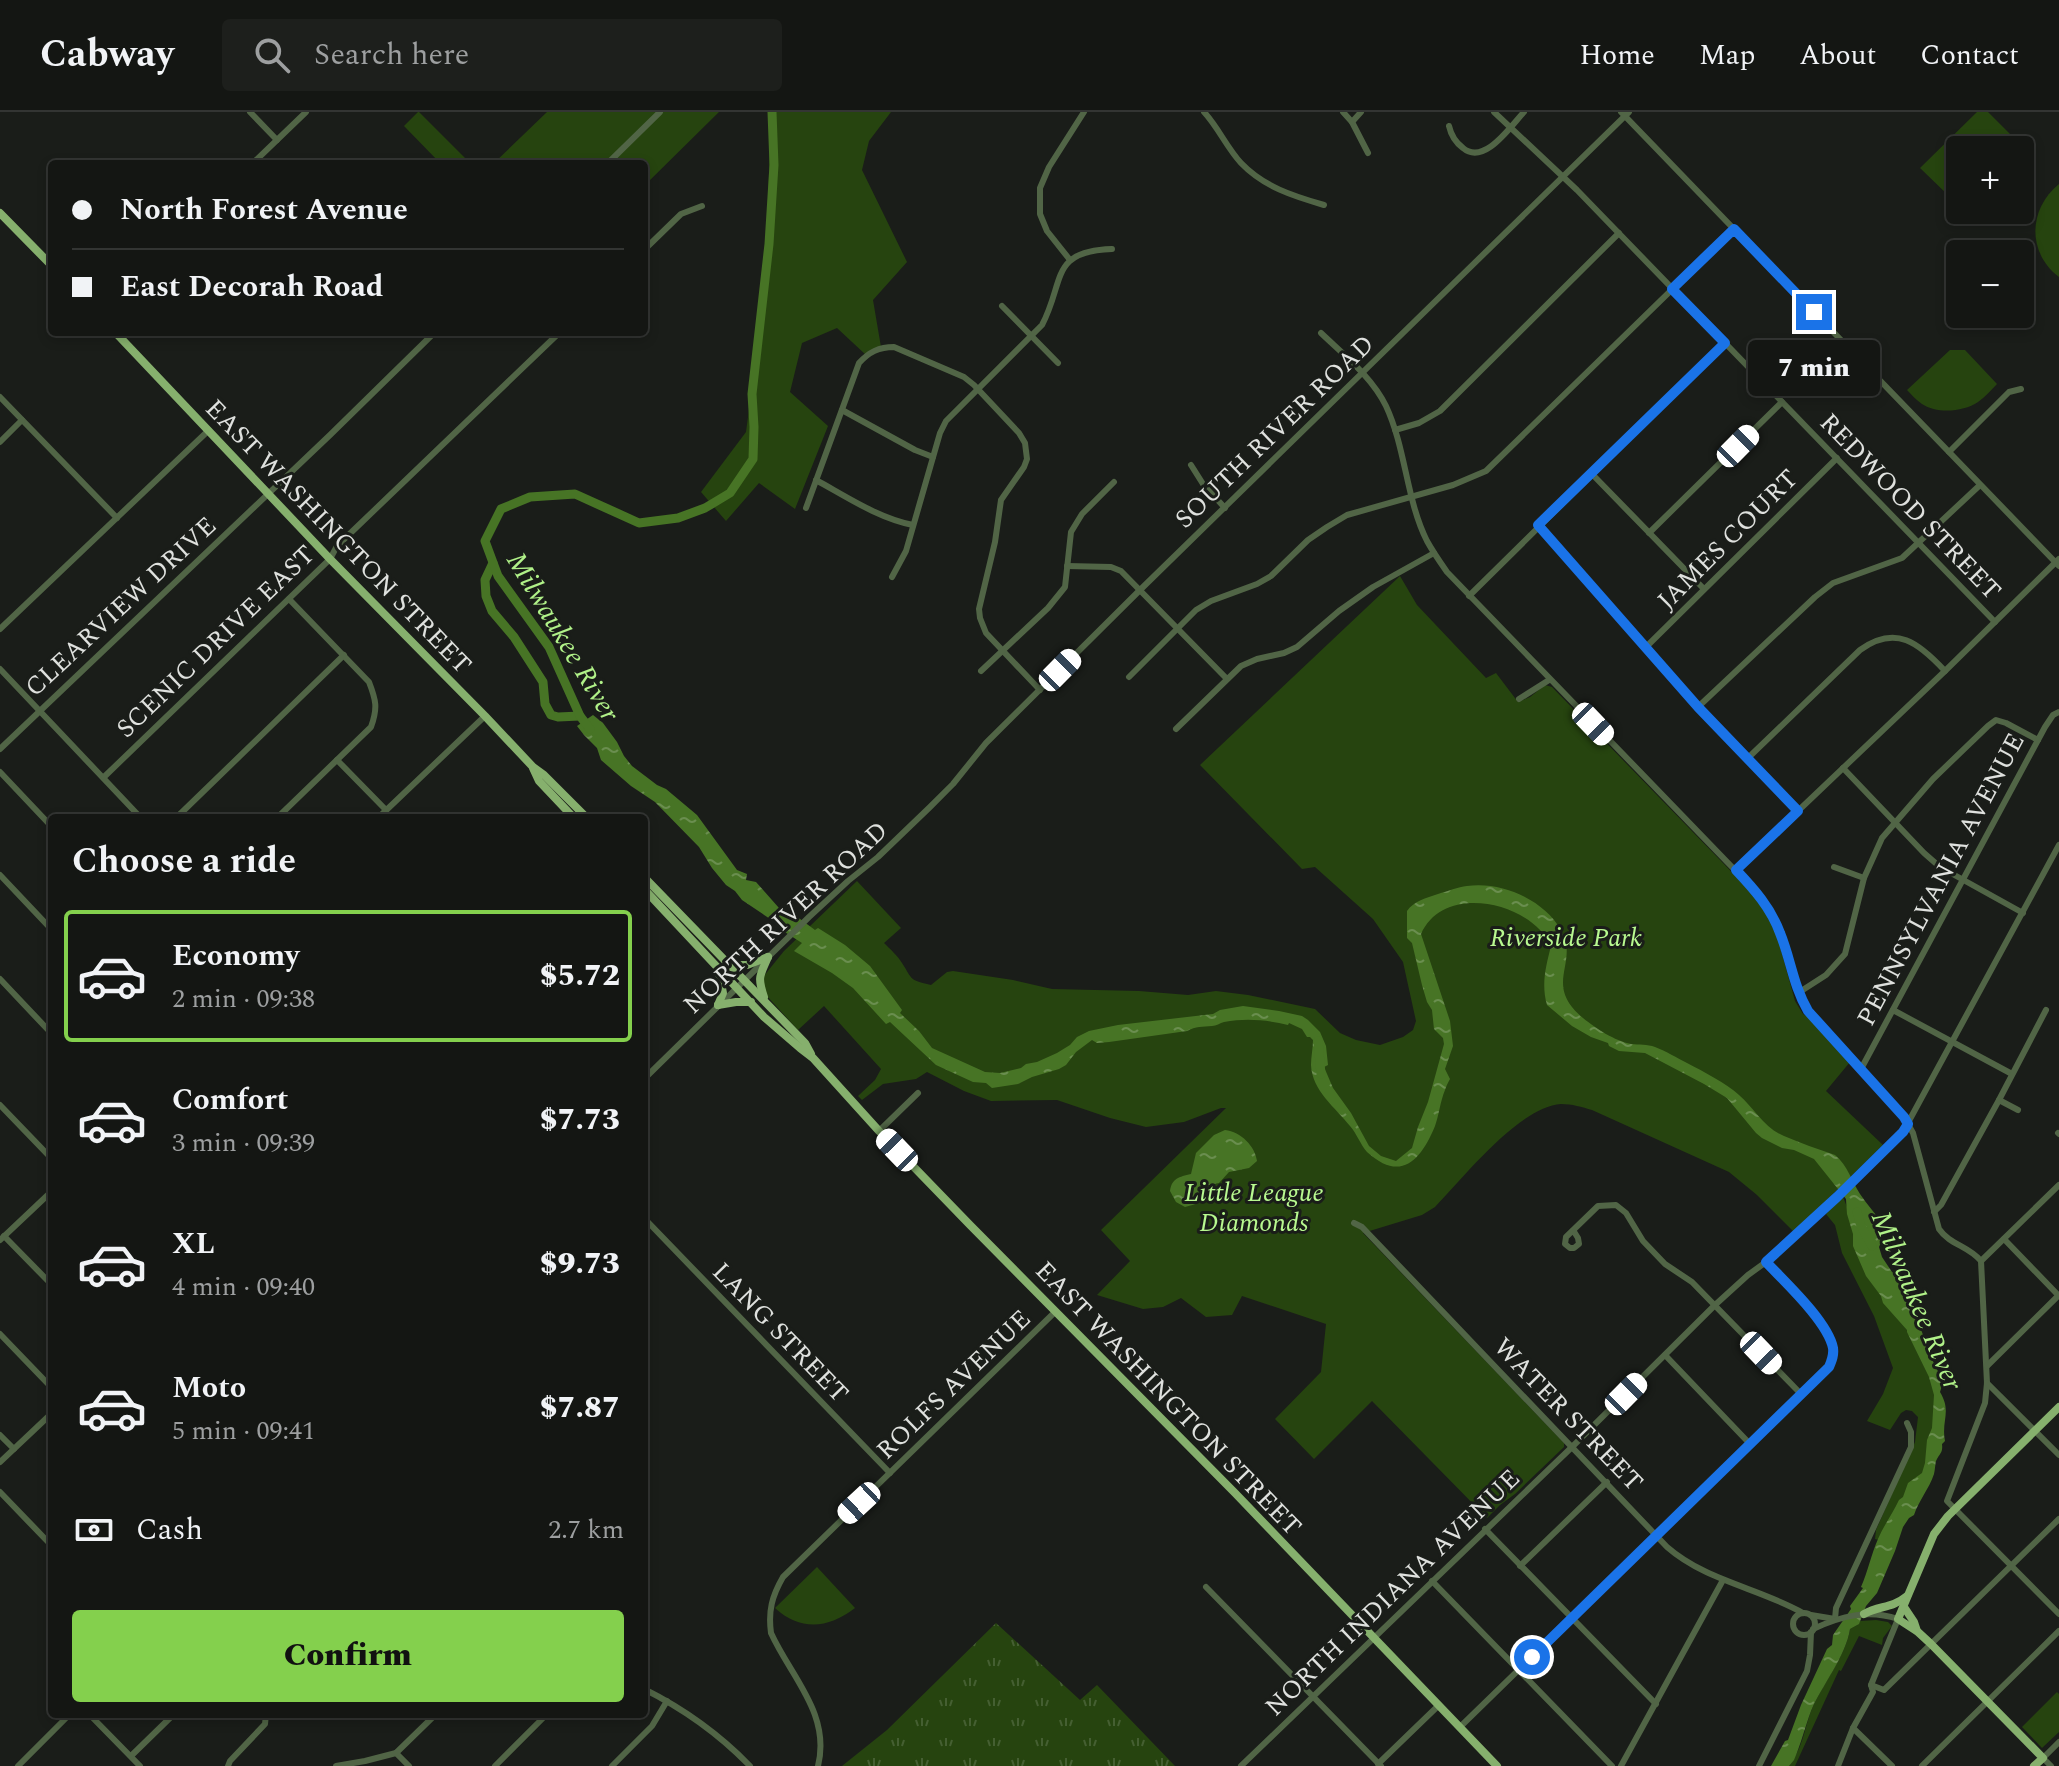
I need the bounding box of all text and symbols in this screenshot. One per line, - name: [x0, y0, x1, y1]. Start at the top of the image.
- search box: [222, 19, 782, 91]
- text: Cabway: [40, 26, 174, 84]
- text: Search here: [314, 32, 469, 78]
- icon: search: [250, 33, 294, 77]
- text: Home: [1579, 34, 1655, 77]
- text: Map: [1699, 34, 1755, 77]
- text: About: [1799, 34, 1876, 77]
- text: Contact: [1920, 34, 2019, 77]
- map controls: [1946, 136, 2034, 328]
- button: +: [1946, 136, 2034, 224]
- text: North Forest Avenue: [120, 187, 408, 233]
- button: −: [1946, 240, 2034, 328]
- text: East Decorah Road: [120, 264, 384, 310]
- route end: [1796, 294, 1832, 330]
- street label: SOUTH RIVER ROAD: [1166, 325, 1384, 538]
- callout: 7 min: [1748, 340, 1880, 396]
- text: 7 min: [1778, 348, 1850, 388]
- street label: EAST WASHINGTON STREET: [195, 390, 481, 684]
- street label: REDWOOD STREET: [1810, 404, 2011, 610]
- car: [1713, 421, 1763, 471]
- street label: JAMES COURT: [1648, 460, 1808, 620]
- street label: CLEARVIEW DRIVE: [16, 507, 226, 707]
- street label: SCENIC DRIVE EAST: [107, 536, 324, 748]
- water label: Milwaukee River: [495, 543, 631, 730]
- car: [1035, 645, 1085, 695]
- car: [1568, 698, 1618, 750]
- street label: PENNSYLVANIA AVENUE: [1846, 726, 2035, 1033]
- street label: NORTH RIVER ROAD: [674, 812, 897, 1024]
- text: Choose a ride: [72, 834, 296, 889]
- park label: Riverside Park: [1490, 918, 1642, 958]
- text: Economy: [172, 933, 299, 979]
- icon: car: [76, 940, 148, 1012]
- text: $5.72: [540, 953, 620, 999]
- text: 2 min · 09:38: [172, 979, 315, 1019]
- text: Comfort: [172, 1077, 288, 1123]
- icon: car: [76, 1084, 148, 1156]
- text: $7.73: [540, 1097, 620, 1143]
- text: 3 min · 09:39: [172, 1123, 315, 1163]
- car: [872, 1124, 922, 1176]
- park label: Little League Diamonds: [1184, 1173, 1324, 1243]
- water label: Milwaukee River: [1859, 1204, 1974, 1398]
- text: XL: [172, 1221, 215, 1267]
- icon: car: [76, 1228, 148, 1300]
- text: $9.73: [540, 1241, 620, 1287]
- street label: EAST WASHINGTON STREET: [1025, 1252, 1311, 1546]
- street label: LANG STREET: [702, 1253, 858, 1412]
- text: 4 min · 09:40: [172, 1267, 315, 1307]
- street label: ROLFS AVENUE: [867, 1300, 1040, 1469]
- car: [1736, 1327, 1786, 1379]
- street label: WATER STREET: [1484, 1328, 1653, 1501]
- text: Moto: [172, 1365, 246, 1411]
- car: [1601, 1369, 1651, 1419]
- icon: car: [76, 1372, 148, 1444]
- text: $7.87: [540, 1385, 620, 1431]
- text: 5 min · 09:41: [172, 1411, 315, 1451]
- street label: NORTH INDIANA AVENUE: [1256, 1460, 1530, 1726]
- car: [833, 1478, 885, 1528]
- text: Cash: [136, 1507, 203, 1553]
- icon: cash: [72, 1508, 116, 1552]
- text: 2.7 km: [548, 1510, 624, 1550]
- button: Confirm: [72, 1610, 624, 1702]
- route start: [1514, 1639, 1550, 1675]

